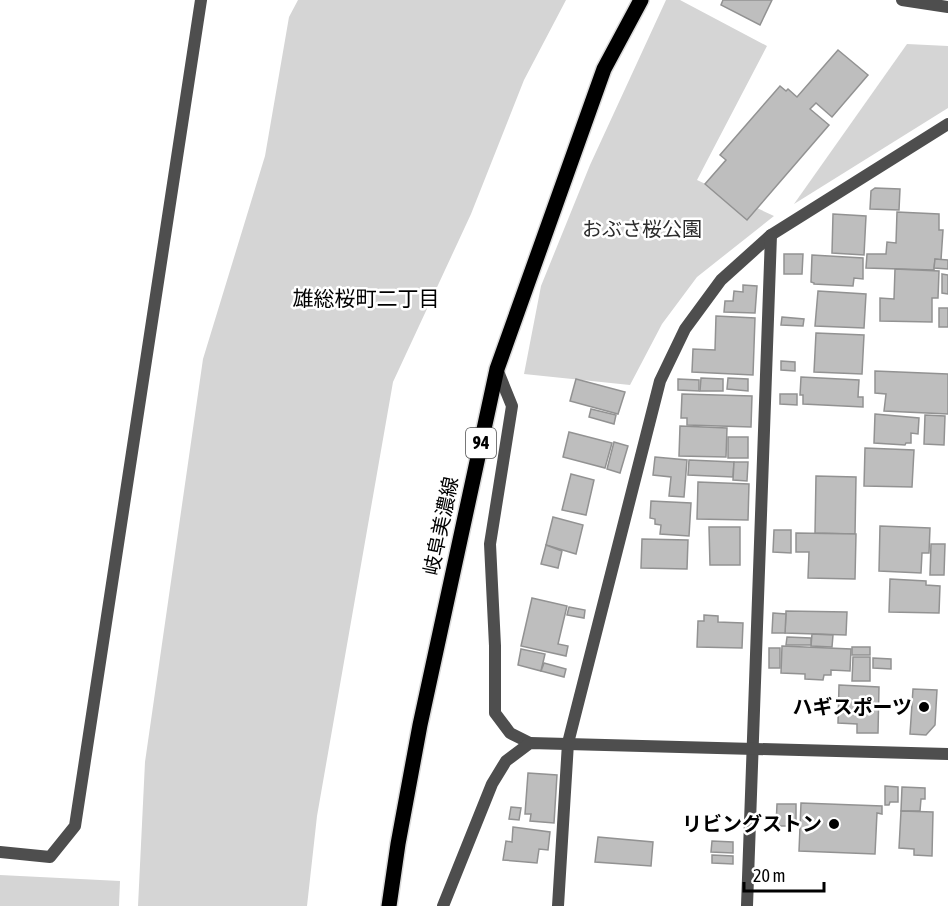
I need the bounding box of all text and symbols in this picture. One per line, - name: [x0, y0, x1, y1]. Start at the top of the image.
- park label: おぶさ桜公園: [582, 217, 702, 240]
- district label: 雄総桜町二丁目: [293, 286, 440, 310]
- road number: 94: [466, 428, 496, 458]
- street label: 岐阜美濃線: [419, 475, 462, 577]
- place label: ハギスポーツ: [792, 695, 912, 718]
- marker: ハギスポーツ: [917, 700, 931, 714]
- place label: リビングストン: [682, 812, 822, 835]
- marker: リビングストン: [827, 817, 841, 831]
- scale bar: [744, 855, 824, 893]
- text: 20 m: [753, 865, 785, 886]

